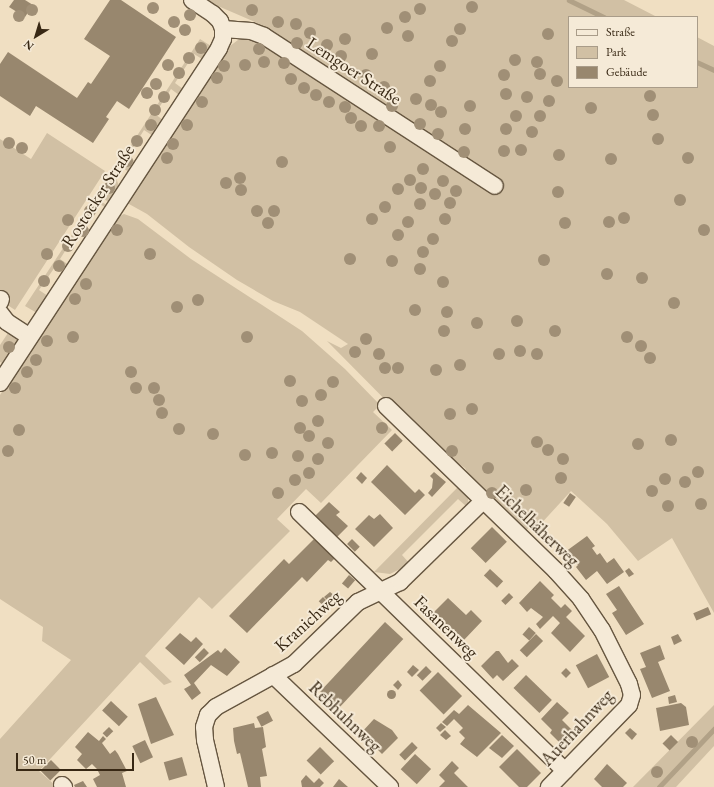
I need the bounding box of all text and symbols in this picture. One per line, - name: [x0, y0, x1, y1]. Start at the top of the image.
- north arrow: [16, 16, 56, 56]
- legend: [568, 16, 698, 88]
- text: Straße: [606, 24, 635, 40]
- street label: Lemgoer Straße: [303, 32, 405, 110]
- text: N: [21, 37, 36, 54]
- text: Park: [606, 44, 626, 60]
- text: Gebäude: [606, 64, 647, 80]
- street label: Rostocker Straße: [57, 141, 139, 251]
- street label: Eichelhäherweg: [491, 481, 583, 571]
- street label: Kranichweg: [270, 585, 346, 657]
- street label: Fasanenweg: [409, 591, 483, 663]
- street label: Rebhuhnweg: [304, 677, 386, 757]
- street label: Auerhahnweg: [536, 685, 618, 771]
- scale bar: [18, 745, 136, 771]
- text: 50 m: [23, 752, 46, 768]

